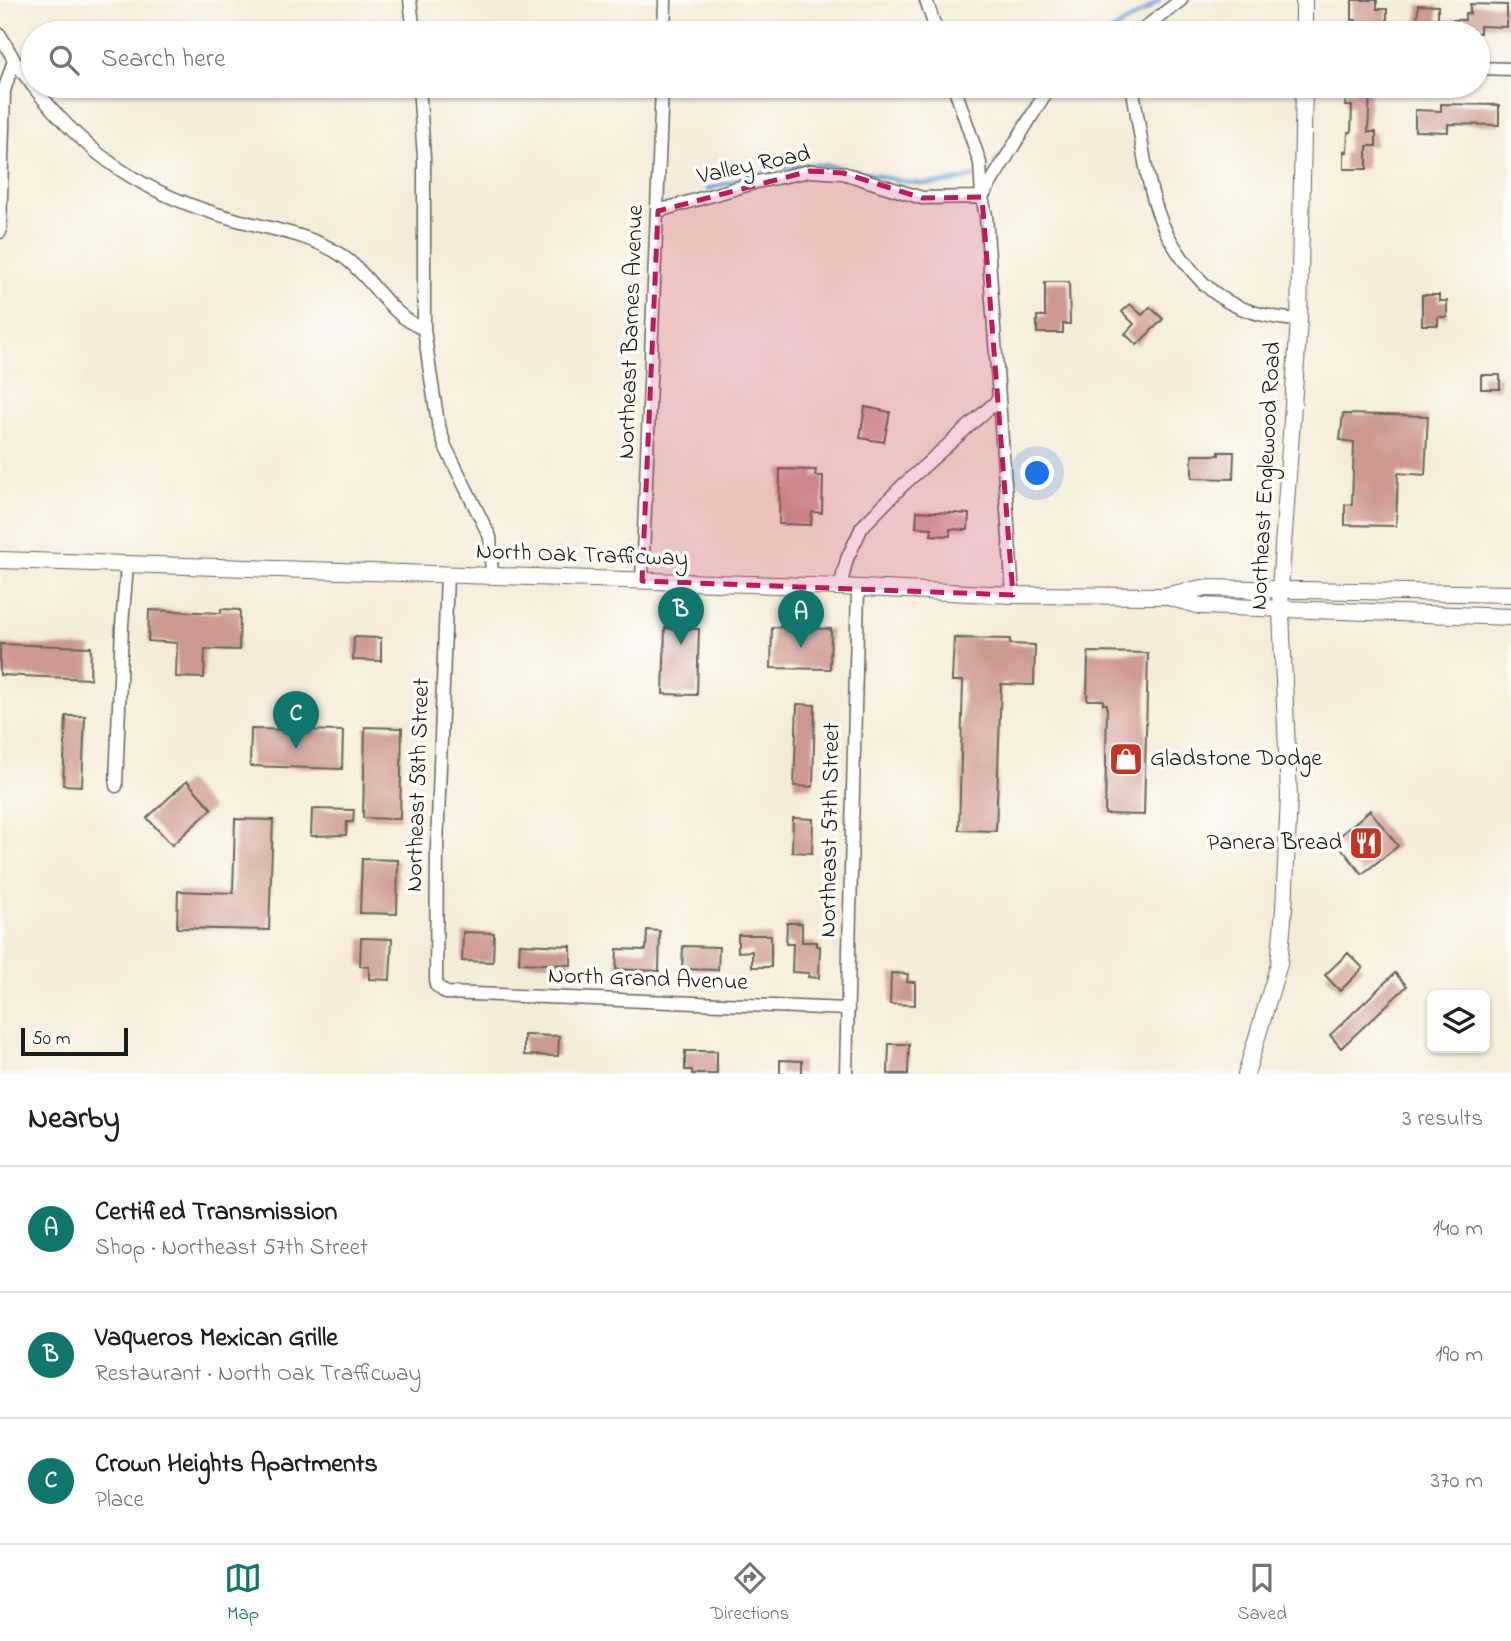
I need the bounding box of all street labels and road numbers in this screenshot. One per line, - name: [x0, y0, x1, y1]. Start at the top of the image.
- street label: Valley Road: [693, 137, 814, 196]
- street label: Northeast Barnes Avenue: [610, 204, 654, 460]
- street label: Northeast Englewood Road: [1242, 340, 1292, 611]
- street label: North Oak Trafficway: [475, 535, 689, 578]
- street label: Northeast 58th Street: [398, 677, 440, 893]
- street label: Northeast 57th Street: [812, 722, 850, 938]
- street label: North Grand Avenue: [547, 959, 749, 1001]

